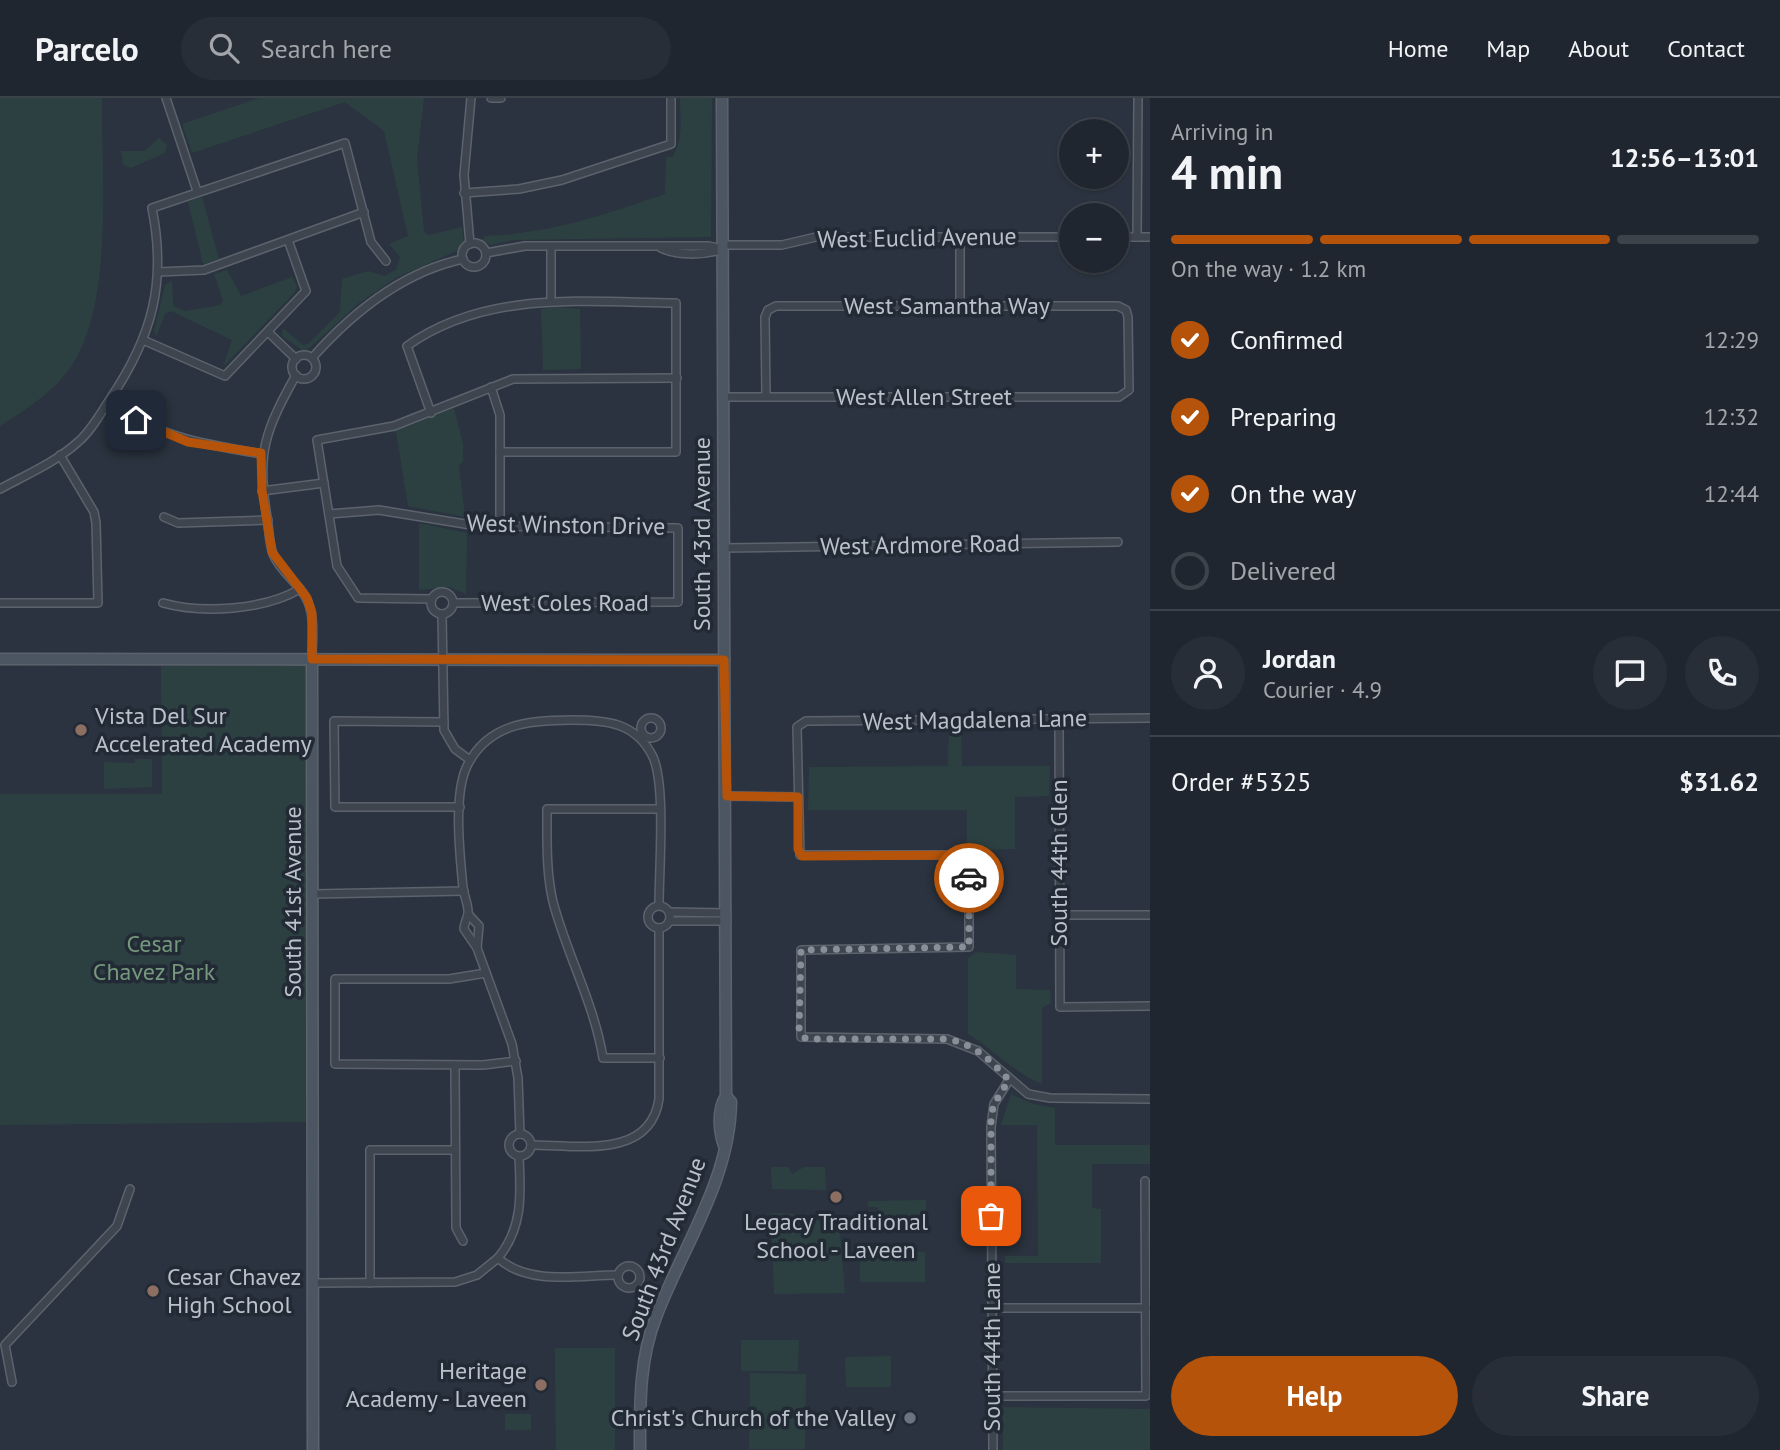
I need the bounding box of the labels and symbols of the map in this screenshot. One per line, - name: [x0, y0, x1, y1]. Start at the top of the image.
- street label: West Euclid Avenue: [817, 220, 1017, 255]
- street label: West Samantha Way: [844, 290, 1050, 321]
- street label: West Allen Street: [836, 381, 1012, 412]
- pin: [106, 390, 166, 450]
- street label: South 43rd Avenue: [686, 437, 717, 631]
- street label: West Winston Drive: [466, 507, 666, 542]
- street label: West Ardmore Road: [820, 527, 1020, 562]
- street label: West Coles Road: [481, 587, 649, 618]
- place label: Vista Del Sur Accelerated Academy: [94, 700, 312, 759]
- street label: West Magdalena Lane: [863, 702, 1087, 737]
- marker: Vista Del Sur Accelerated Academy: [73, 722, 89, 738]
- street label: South 44th Glen: [1043, 779, 1074, 947]
- street label: South 41st Avenue: [277, 806, 308, 998]
- courier: [934, 843, 1004, 913]
- park label: Cesar Chavez Park: [93, 928, 216, 987]
- street label: South 43rd Avenue: [614, 1153, 713, 1345]
- pin: [961, 1186, 1021, 1246]
- marker: Legacy Traditional School - Laveen: [828, 1189, 844, 1205]
- place label: Legacy Traditional School - Laveen: [744, 1206, 928, 1265]
- place label: Cesar Chavez High School: [167, 1261, 301, 1320]
- street label: South 44th Lane: [976, 1262, 1007, 1432]
- marker: Cesar Chavez High School: [145, 1283, 161, 1299]
- place label: Heritage Academy - Laveen: [346, 1355, 527, 1414]
- marker: Heritage Academy - Laveen: [533, 1377, 549, 1393]
- place label: Christ's Church of the Valley: [611, 1402, 896, 1433]
- marker: Christ's Church of the Valley: [902, 1410, 918, 1426]

